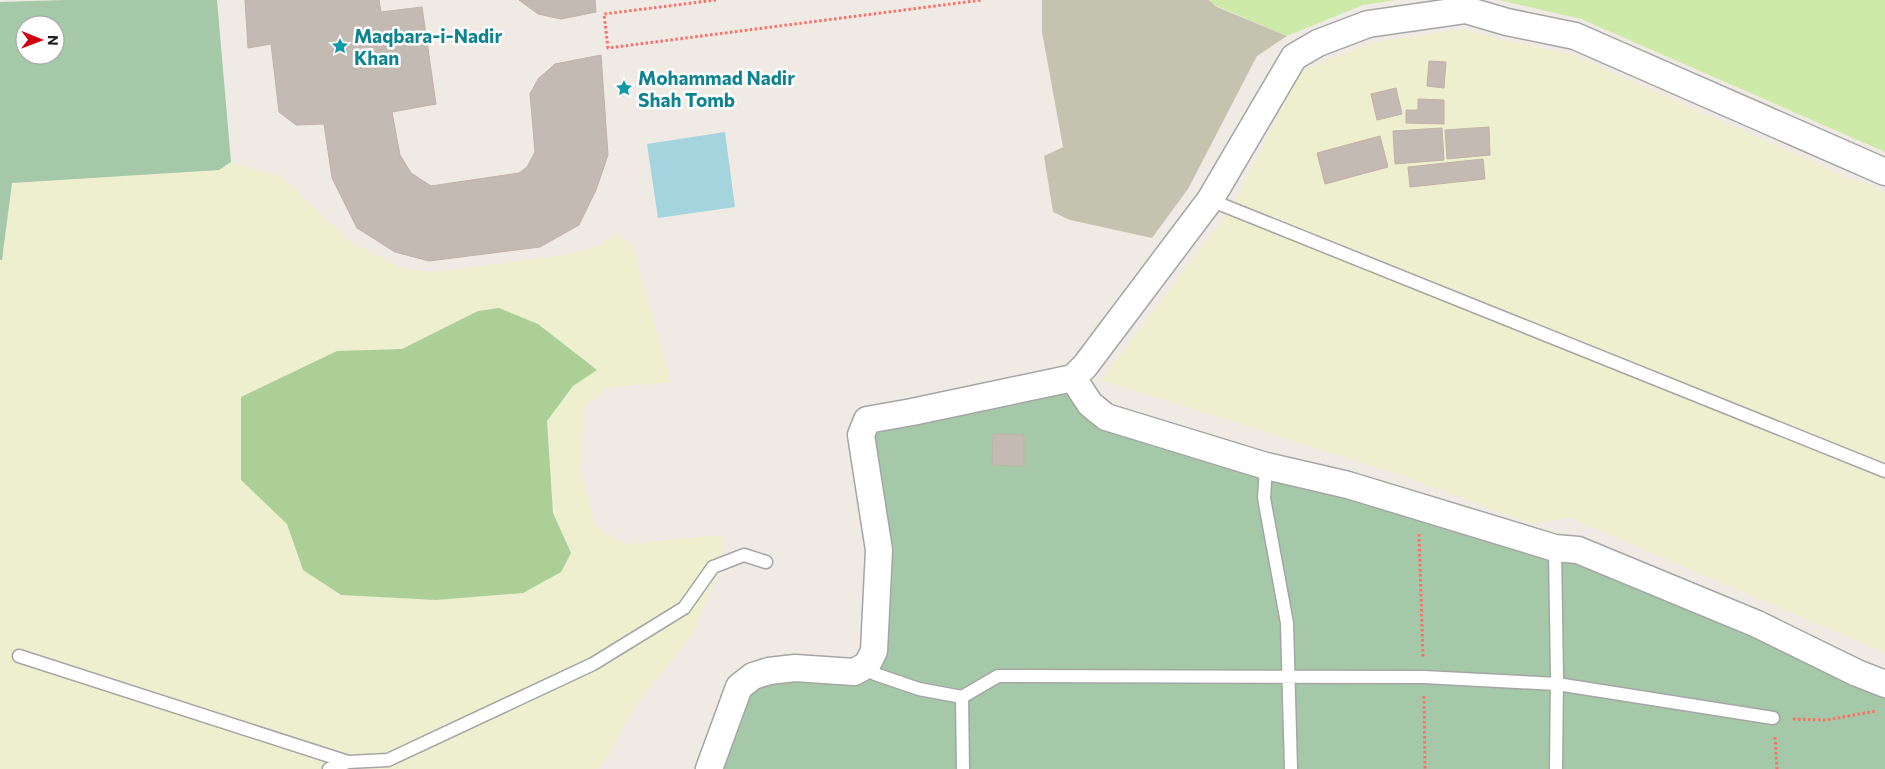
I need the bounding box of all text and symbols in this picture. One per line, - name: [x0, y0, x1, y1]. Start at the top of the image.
- north arrow: [15, 15, 65, 65]
- place label: Maqbara-i-Nadir Khan: [354, 24, 502, 69]
- text: N: [45, 35, 62, 46]
- place icon: Maqbara-i-Nadir Khan: [330, 36, 350, 56]
- place label: Mohammad Nadir Shah Tomb: [638, 66, 795, 111]
- place icon: Mohammad Nadir Shah Tomb: [614, 78, 634, 98]

